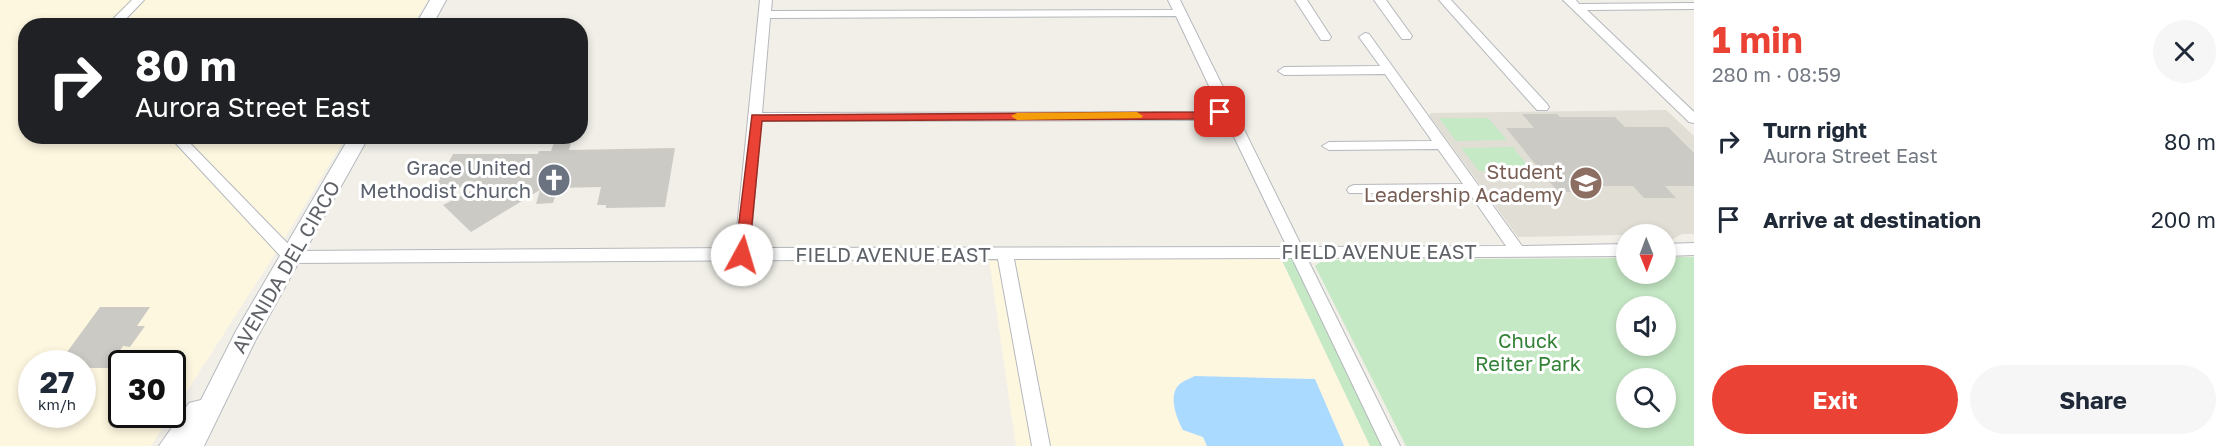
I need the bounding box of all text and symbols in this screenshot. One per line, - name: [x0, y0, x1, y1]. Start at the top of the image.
- text: 1 min: [1712, 18, 1803, 61]
- button: close: [2153, 20, 2216, 83]
- text: 80 m: [135, 40, 236, 90]
- icon: right: [36, 42, 114, 120]
- text: 280 m · 08:59: [1712, 62, 1841, 86]
- pin: [1194, 86, 1245, 137]
- text: Aurora Street East: [135, 91, 371, 123]
- icon: arrive: [1203, 95, 1236, 128]
- text: Turn right: [1763, 116, 1867, 143]
- icon: right: [1712, 125, 1745, 158]
- text: 80 m: [2164, 128, 2216, 155]
- text: Aurora Street East: [1763, 143, 1938, 167]
- place label: Grace United Methodist Church: [360, 155, 531, 202]
- place label: Student Leadership Academy: [1364, 159, 1563, 206]
- church icon: Grace United Methodist Church: [536, 162, 572, 198]
- school or university icon: Student Leadership Academy: [1568, 165, 1604, 201]
- street label: AVENIDA DEL CIRCO: [226, 176, 344, 357]
- icon: arrive: [1712, 203, 1745, 236]
- text: Arrive at destination: [1763, 206, 1981, 233]
- text: 200 m: [2151, 206, 2216, 233]
- position arrow: [710, 223, 774, 287]
- north arrow: [1616, 224, 1676, 284]
- map controls: [1616, 224, 1676, 428]
- street label: FIELD AVENUE EAST: [1281, 239, 1477, 263]
- street label: FIELD AVENUE EAST: [795, 242, 991, 266]
- button: sound: [1616, 296, 1676, 356]
- park label: Chuck Reiter Park: [1475, 328, 1581, 375]
- speed limit sign: 30: [108, 350, 186, 428]
- text: 27: [40, 364, 74, 400]
- button: Exit: [1712, 365, 1958, 434]
- button: Share: [1970, 365, 2216, 434]
- button: search: [1616, 368, 1676, 428]
- text: km/h: [38, 395, 76, 413]

